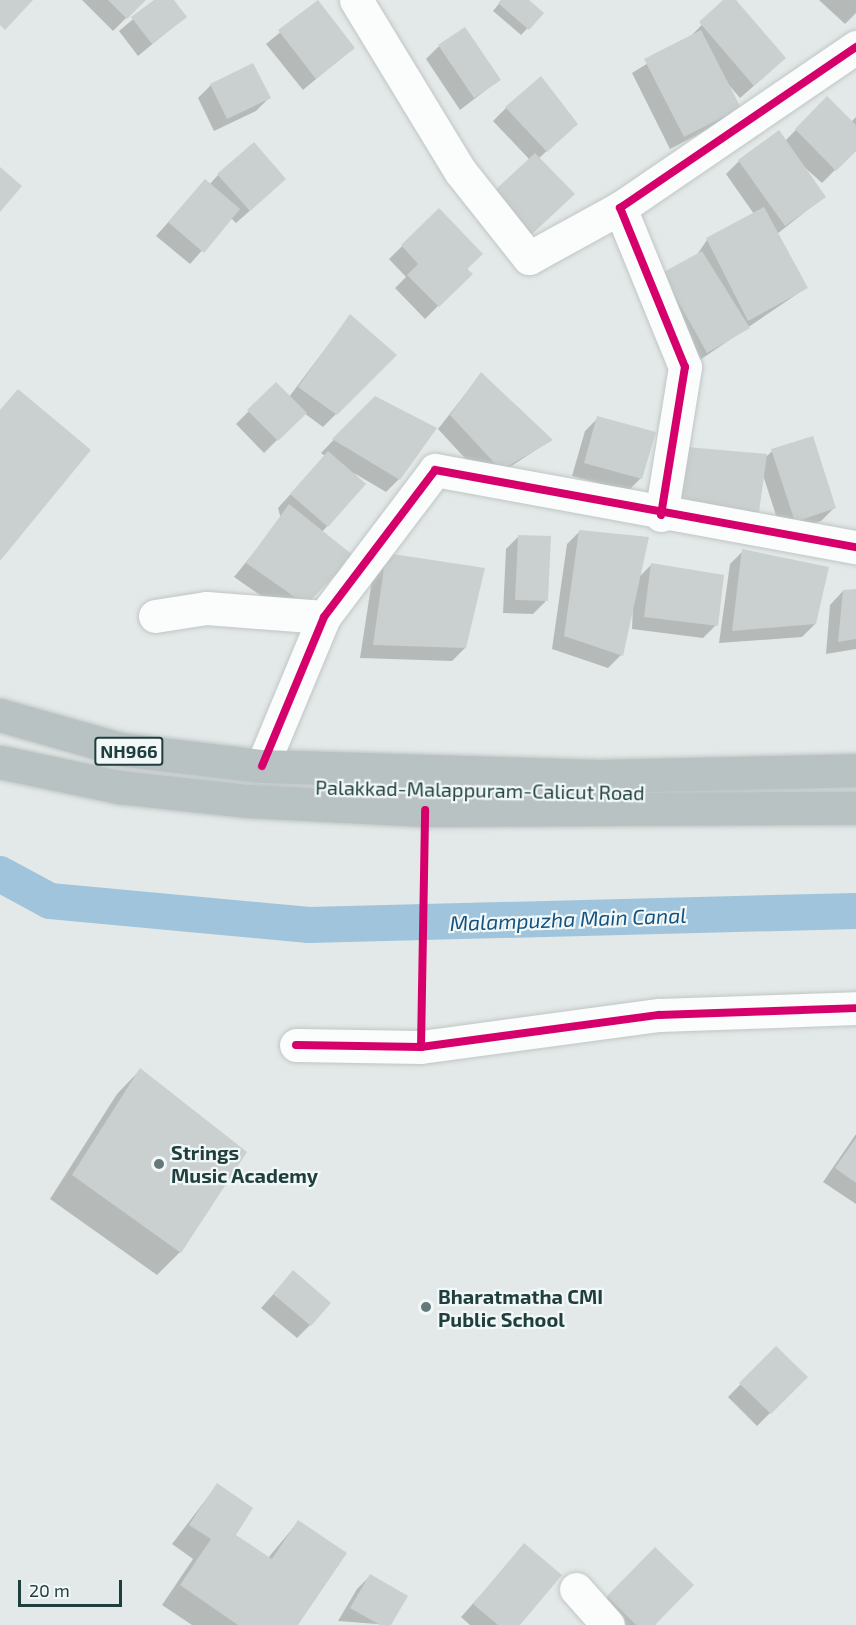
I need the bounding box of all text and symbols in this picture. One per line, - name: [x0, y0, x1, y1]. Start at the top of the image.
- road number: NH966: [93, 736, 165, 766]
- street label: Palakkad-Malappuram-Calicut Road: [315, 775, 645, 805]
- water label: Malampuzha Main Canal: [449, 902, 687, 936]
- place label: Strings Music Academy: [171, 1140, 319, 1187]
- marker: Strings Music Academy: [152, 1157, 166, 1171]
- place label: Bharatmatha CMI Public School: [438, 1284, 603, 1331]
- marker: Bharatmatha CMI Public School: [419, 1300, 433, 1314]
- scale bar: [21, 1568, 124, 1606]
- text: 20 m: [29, 1579, 70, 1601]

